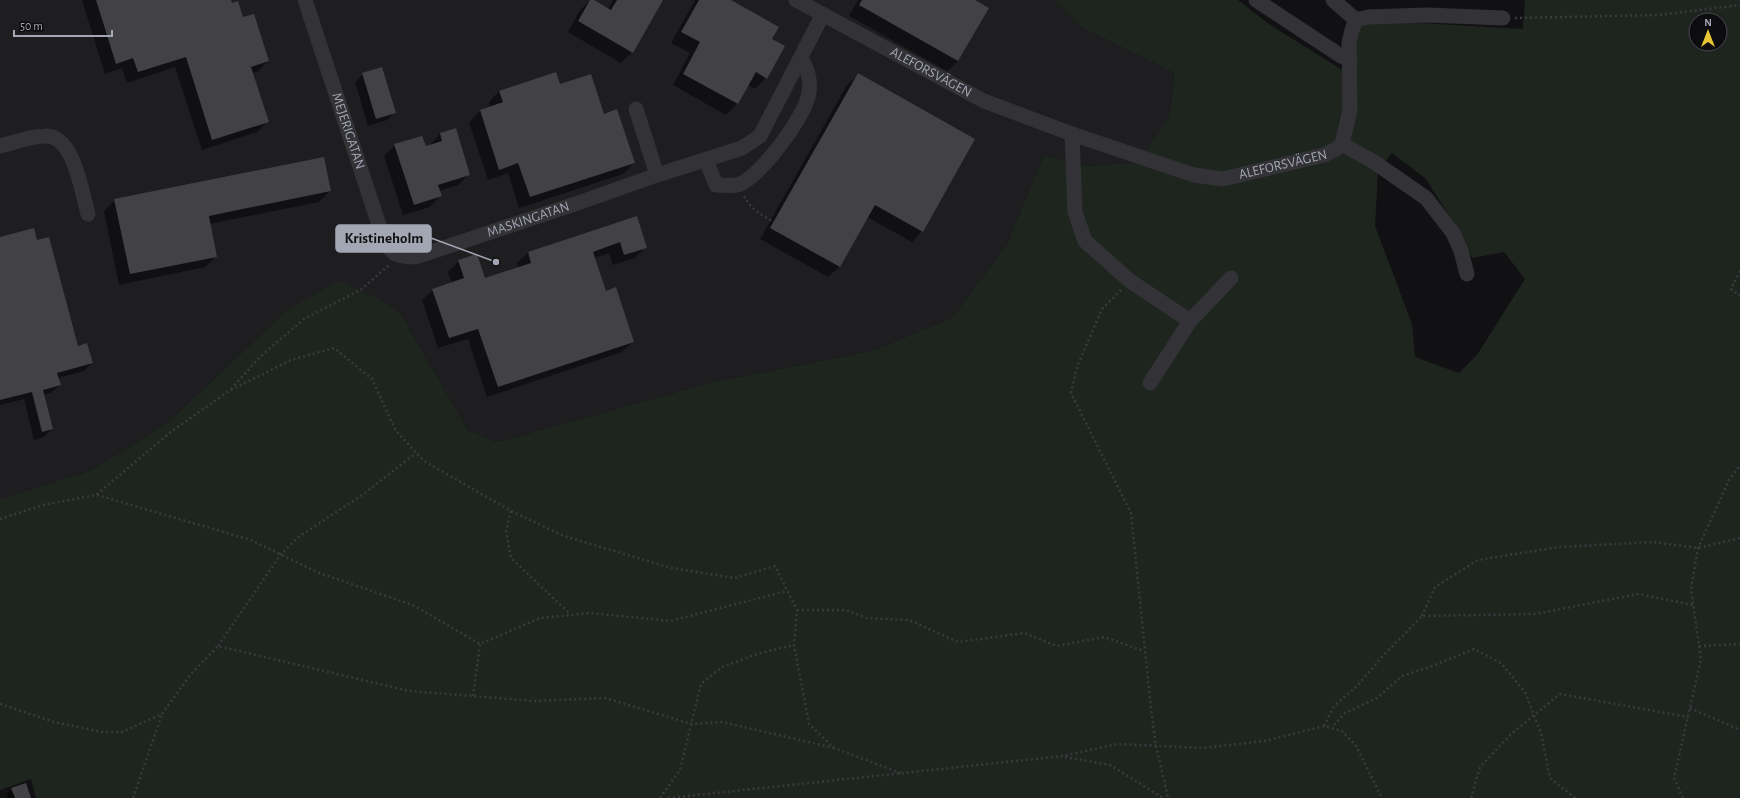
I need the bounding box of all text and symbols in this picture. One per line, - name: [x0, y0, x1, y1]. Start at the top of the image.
- scale bar: [14, 12, 112, 38]
- north arrow: [1688, 12, 1728, 52]
- text: N: [1704, 17, 1712, 28]
- text: 50 m: [20, 20, 43, 32]
- street label: ALEFORSVÄGEN: [888, 45, 974, 100]
- street label: MEJERIGATAN: [329, 91, 367, 171]
- street label: ALEFORSVÄGEN: [1237, 148, 1328, 182]
- street label: MASKINGATAN: [485, 199, 571, 240]
- callout: Kristineholm: [336, 225, 431, 252]
- text: Kristineholm: [345, 231, 423, 246]

